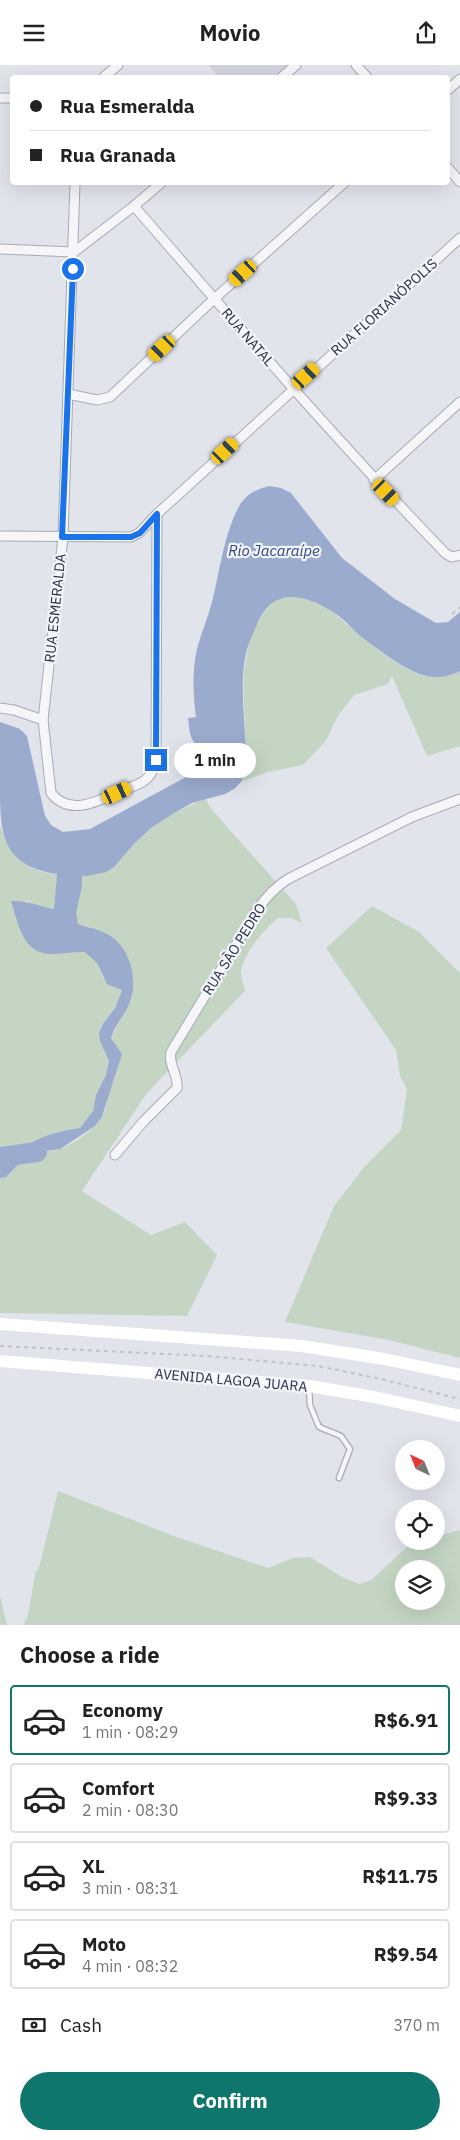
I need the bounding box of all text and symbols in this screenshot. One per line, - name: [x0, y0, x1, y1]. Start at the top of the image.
- text: Movio: [200, 18, 260, 47]
- icon: menu: [20, 19, 48, 47]
- icon: share: [412, 19, 440, 47]
- text: Rua Esmeralda: [60, 94, 195, 118]
- text: Rua Granada: [60, 143, 176, 167]
- street label: RUA FLORIANÓPOLIS: [326, 254, 441, 360]
- car: [226, 257, 259, 289]
- route start: [62, 258, 84, 280]
- street label: RUA NATAL: [218, 304, 278, 370]
- car: [145, 332, 178, 364]
- car: [289, 360, 322, 392]
- car: [208, 435, 241, 467]
- car: [370, 476, 401, 508]
- water label: Rio Jacaraípe: [228, 541, 320, 560]
- street label: RUA ESMERALDA: [40, 553, 70, 663]
- callout: 1 min: [174, 743, 256, 777]
- route end: [145, 749, 167, 771]
- text: 1 min: [194, 750, 236, 770]
- car: [100, 780, 133, 806]
- street label: RUA SÃO PEDRO: [198, 900, 270, 998]
- street label: AVENIDA LAGOA JUARA: [154, 1364, 308, 1396]
- north arrow: [395, 1440, 445, 1490]
- map controls: [395, 1440, 445, 1610]
- button: locate: [395, 1500, 445, 1550]
- button: layers: [395, 1560, 445, 1610]
- text: Choose a ride: [20, 1640, 160, 1669]
- icon: car: [22, 1698, 67, 1743]
- text: Economy: [82, 1698, 163, 1722]
- text: R$6.91: [374, 1708, 438, 1732]
- text: 1 min · 08:29: [82, 1722, 178, 1742]
- icon: car: [22, 1776, 67, 1821]
- text: Comfort: [82, 1776, 155, 1800]
- text: R$9.33: [374, 1786, 438, 1810]
- text: 2 min · 08:30: [82, 1800, 178, 1820]
- icon: car: [22, 1854, 67, 1899]
- text: XL: [82, 1854, 105, 1878]
- text: R$11.75: [362, 1864, 438, 1888]
- text: 3 min · 08:31: [82, 1878, 178, 1898]
- icon: car: [22, 1932, 67, 1977]
- text: Moto: [82, 1932, 126, 1956]
- text: R$9.54: [374, 1942, 438, 1966]
- text: 4 min · 08:32: [82, 1956, 178, 1976]
- icon: cash: [20, 2011, 48, 2039]
- text: Cash: [60, 2013, 102, 2037]
- text: 370 m: [393, 2015, 440, 2035]
- button: Confirm: [20, 2072, 440, 2130]

